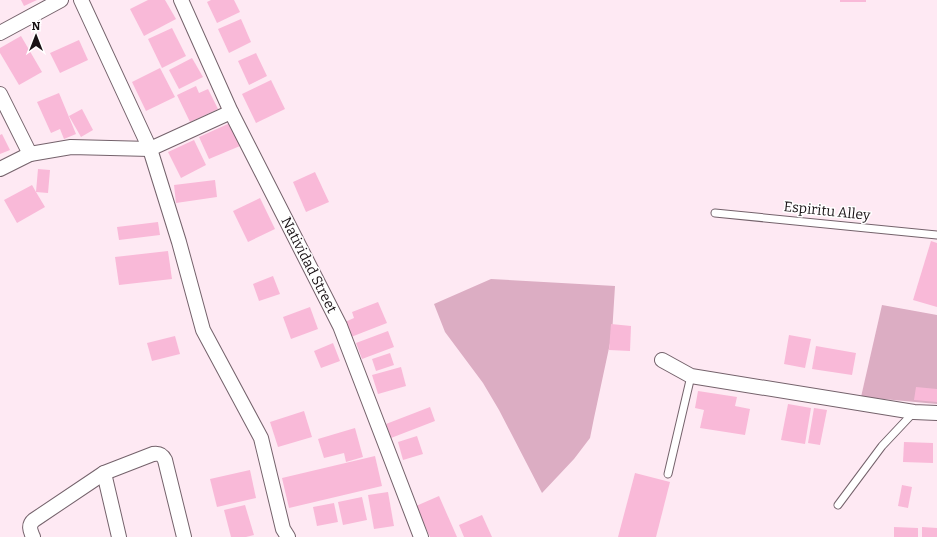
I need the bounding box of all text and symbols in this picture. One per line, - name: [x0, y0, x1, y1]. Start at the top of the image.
- north arrow: [16, 16, 56, 56]
- text: N: [32, 20, 41, 33]
- street label: Espiritu Alley: [783, 198, 872, 224]
- street label: Natividad Street: [278, 214, 340, 316]

